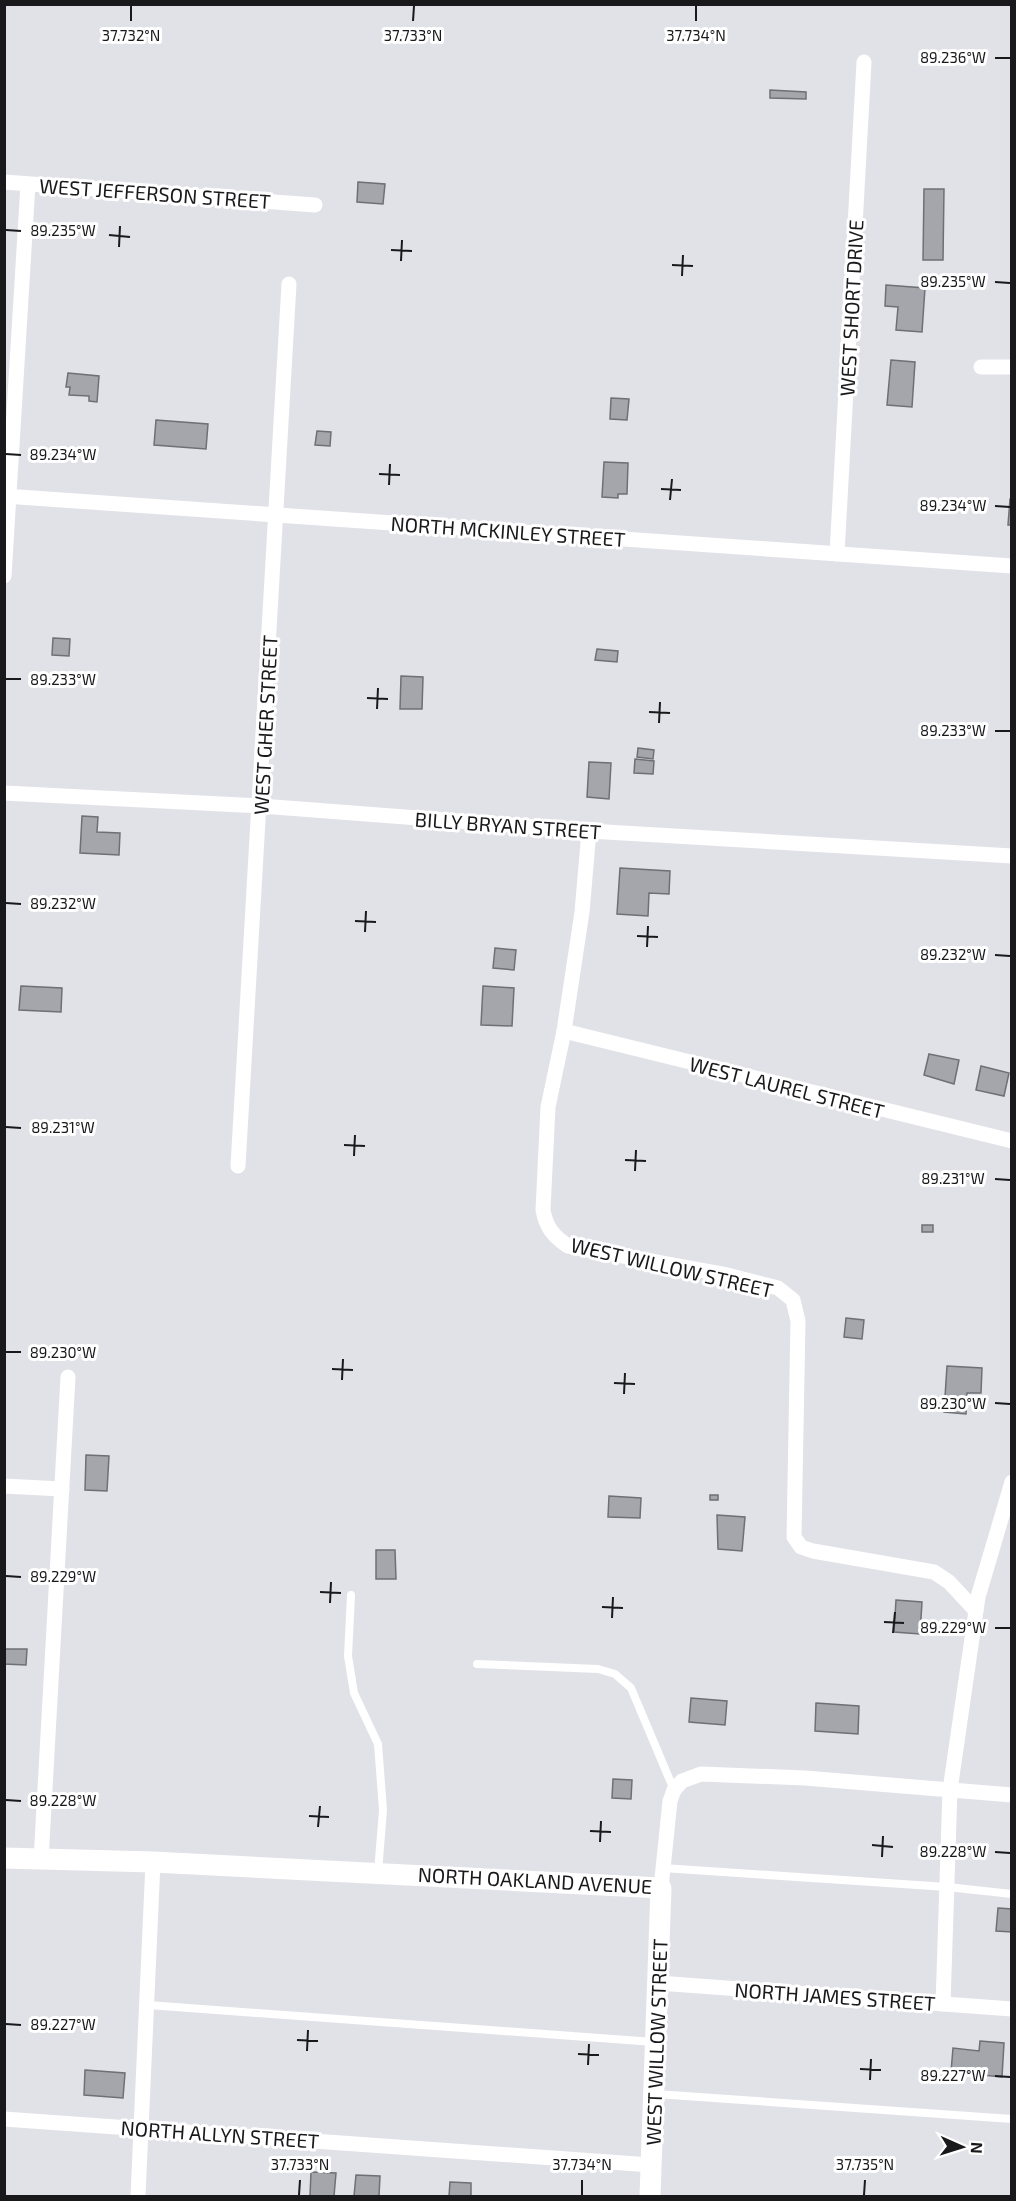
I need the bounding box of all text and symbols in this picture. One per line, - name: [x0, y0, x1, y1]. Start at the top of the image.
- text: 37.732°N: [102, 26, 160, 44]
- text: 37.733°N: [384, 26, 442, 44]
- text: 37.734°N: [666, 26, 726, 44]
- text: 89.236°W: [920, 48, 986, 66]
- street label: WEST JEFFERSON STREET: [38, 173, 272, 213]
- street label: WEST SHORT DRIVE: [834, 219, 868, 397]
- text: 89.235°W: [30, 221, 96, 239]
- text: 89.235°W: [920, 272, 986, 290]
- text: 89.234°W: [30, 445, 96, 463]
- text: 89.234°W: [920, 496, 986, 514]
- street label: NORTH MCKINLEY STREET: [390, 511, 626, 551]
- street label: WEST GHER STREET: [248, 634, 282, 816]
- text: 89.233°W: [30, 670, 96, 688]
- text: 89.233°W: [920, 721, 986, 739]
- street label: BILLY BRYAN STREET: [414, 807, 602, 844]
- text: 89.232°W: [30, 894, 96, 912]
- text: 89.232°W: [920, 945, 986, 963]
- street label: WEST LAUREL STREET: [687, 1051, 887, 1123]
- text: 89.231°W: [31, 1118, 95, 1136]
- text: 89.231°W: [921, 1169, 985, 1187]
- street label: WEST WILLOW STREET: [569, 1232, 776, 1302]
- text: 89.230°W: [30, 1343, 96, 1361]
- text: 89.230°W: [920, 1394, 986, 1412]
- text: 89.229°W: [30, 1567, 96, 1585]
- text: 89.229°W: [920, 1618, 986, 1636]
- text: 89.228°W: [30, 1791, 96, 1809]
- text: 89.228°W: [920, 1842, 986, 1860]
- street label: NORTH OAKLAND AVENUE: [417, 1862, 653, 1898]
- street label: WEST WILLOW STREET: [640, 1938, 672, 2146]
- street label: NORTH JAMES STREET: [734, 1977, 937, 2015]
- text: 89.227°W: [30, 2015, 96, 2033]
- text: 89.227°W: [920, 2066, 986, 2084]
- street label: NORTH ALLYN STREET: [120, 2115, 320, 2153]
- north arrow: [932, 2117, 992, 2177]
- text: N: [968, 2142, 987, 2154]
- text: 37.733°N: [271, 2155, 329, 2173]
- text: 37.734°N: [552, 2155, 612, 2173]
- text: 37.735°N: [836, 2155, 894, 2173]

